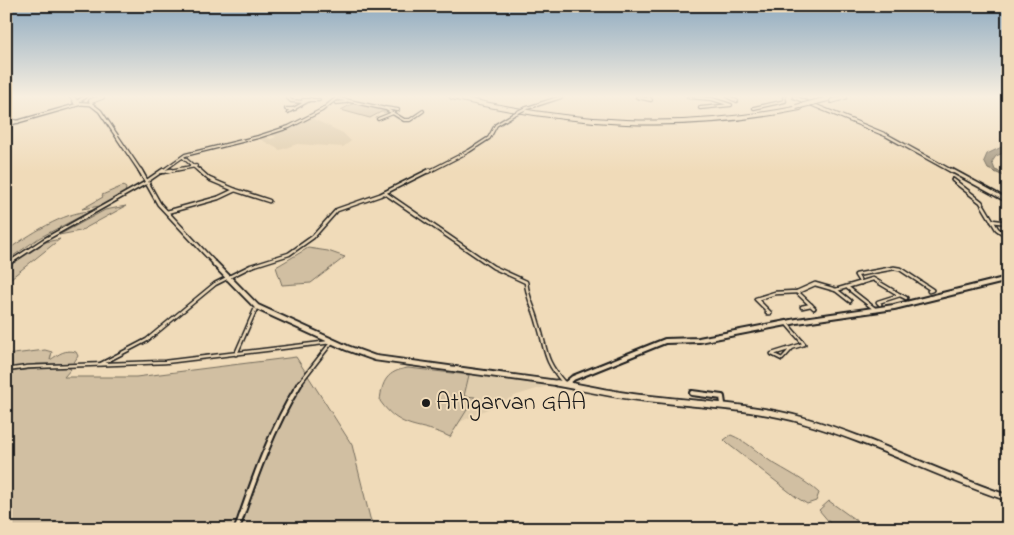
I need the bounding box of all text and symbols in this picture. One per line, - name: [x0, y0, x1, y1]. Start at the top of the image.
- place label: Athgarvan GAA: [436, 386, 586, 421]
- marker: Athgarvan GAA: [420, 397, 432, 409]

